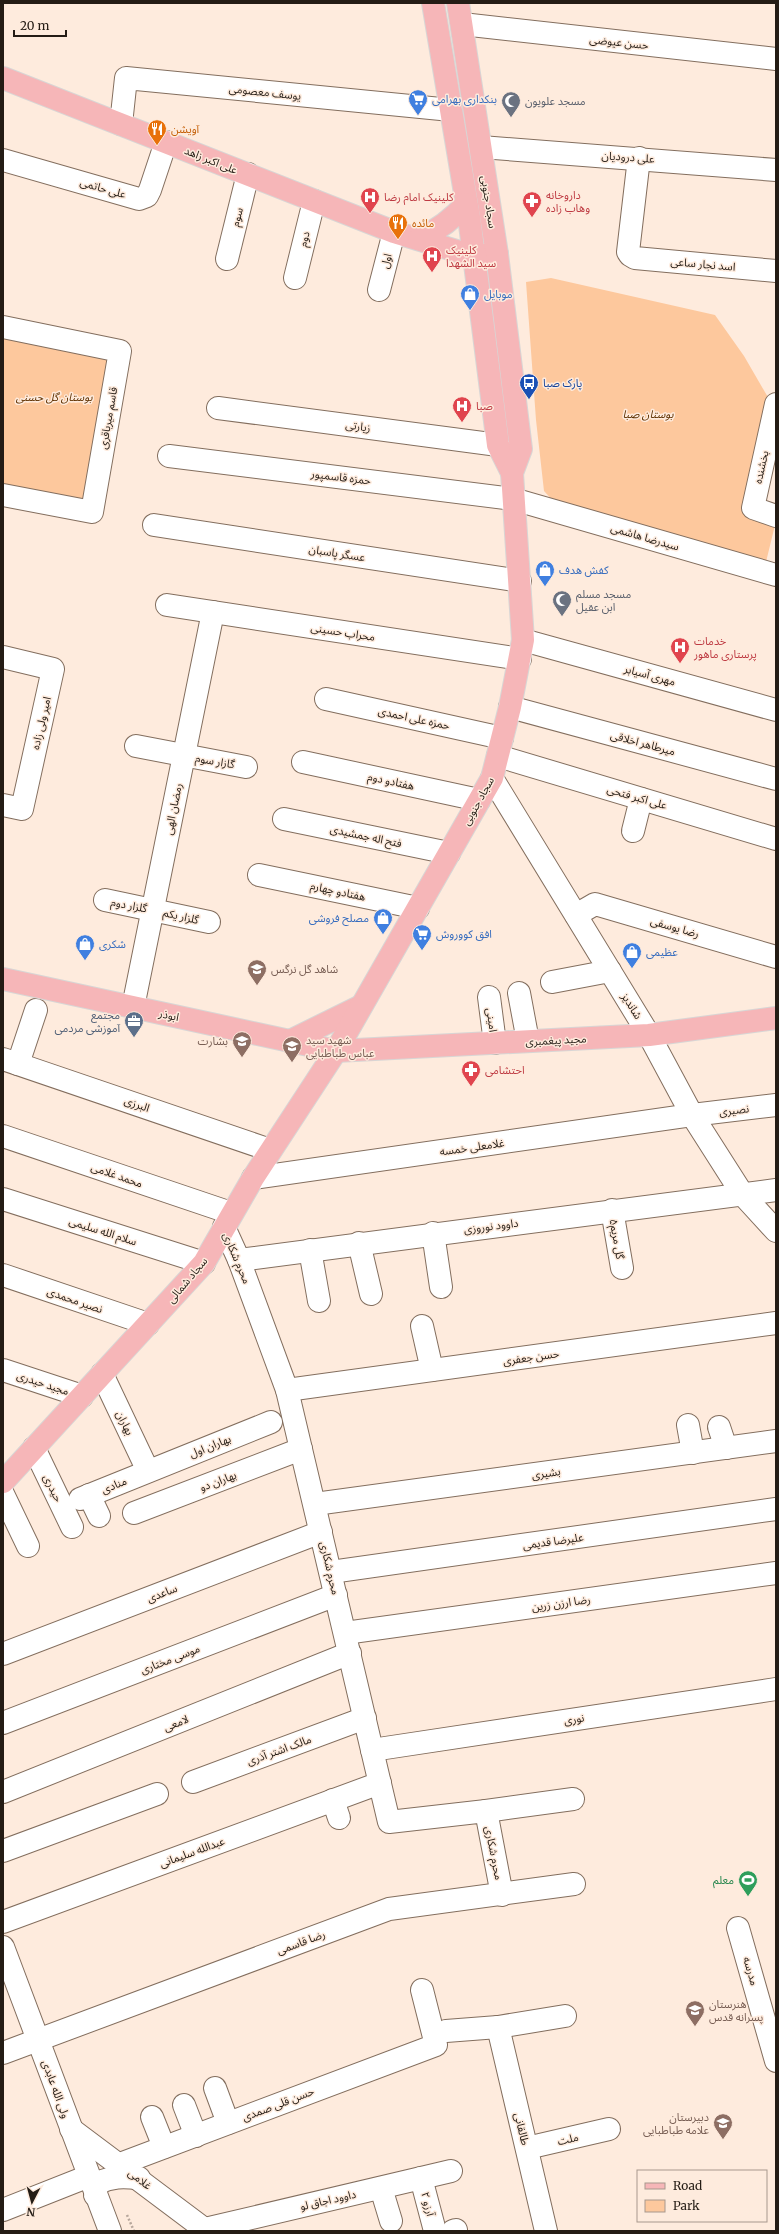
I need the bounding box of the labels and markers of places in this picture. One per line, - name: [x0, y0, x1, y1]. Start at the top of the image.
- supermarket icon: بنکداری بهرامی: [407, 88, 429, 116]
- mosque icon: مسجد علویون: [500, 90, 522, 118]
- place label: بنکداری بهرامی: [432, 92, 497, 106]
- place label: مسجد علویون: [525, 94, 586, 108]
- restaurant icon: آویشن: [146, 118, 168, 146]
- place label: آویشن: [171, 122, 200, 136]
- hospital icon: کلینیک امام رضا: [359, 186, 381, 214]
- place label: داروخانه وهاب زاده: [546, 188, 590, 215]
- place label: کلینیک امام رضا: [384, 190, 454, 205]
- pharmacy icon: داروخانه وهاب زاده: [521, 190, 543, 218]
- restaurant icon: مائده: [387, 212, 409, 240]
- place label: مائده: [412, 216, 434, 230]
- place label: کلینیک سید الشهدا: [446, 243, 496, 270]
- hospital icon: کلینیک سید الشهدا: [421, 245, 443, 273]
- shop icon: موبایل: [459, 283, 481, 311]
- place label: موبایل: [484, 287, 513, 301]
- bus stop icon: پارک صبا: [518, 372, 540, 400]
- place label: پارک صبا: [543, 376, 582, 391]
- hospital icon: صبا: [451, 395, 473, 423]
- place label: صبا: [476, 399, 493, 413]
- shop icon: کفش هدف: [534, 559, 556, 587]
- place label: کفش هدف: [559, 563, 609, 577]
- place label: مسجد مسلم ابن عقیل: [576, 587, 631, 614]
- mosque icon: مسجد مسلم ابن عقیل: [551, 589, 573, 617]
- place label: خدمات پرستاری ماهور: [693, 634, 757, 662]
- hospital icon: خدمات پرستاری ماهور: [669, 636, 691, 664]
- shop icon: مصلح فروشی: [372, 907, 394, 935]
- place label: مصلح فروشی: [309, 911, 369, 926]
- supermarket icon: افق کووروش: [411, 923, 433, 951]
- place label: افق کووروش: [436, 927, 492, 941]
- shop icon: شکری: [74, 933, 96, 961]
- place label: شکری: [99, 937, 126, 951]
- shop icon: عظیمی: [621, 941, 643, 969]
- place label: عظیمی: [646, 945, 678, 959]
- school or university icon: شاهد گل نرگس: [246, 958, 268, 986]
- place label: شاهد گل نرگس: [271, 962, 339, 976]
- place label: مجتمع آموزشی مردمی: [54, 1008, 121, 1035]
- office icon: مجتمع آموزشی مردمی: [123, 1010, 145, 1038]
- school or university icon: بشارت: [231, 1030, 253, 1058]
- place label: شهید سید عباس طباطبایی: [306, 1033, 375, 1060]
- place label: بشارت: [198, 1034, 228, 1048]
- school or university icon: شهید سید عباس طباطبایی: [281, 1035, 303, 1063]
- pharmacy icon: احتشامی: [460, 1059, 482, 1087]
- place label: احتشامی: [485, 1063, 525, 1077]
- sports icon: معلم: [737, 1869, 759, 1897]
- place label: معلم: [713, 1873, 734, 1889]
- place label: هنرستان پسرانه قدس: [709, 1997, 763, 2025]
- school or university icon: هنرستان پسرانه قدس: [684, 1999, 706, 2027]
- place label: دبیرستان علامه طباطبایی: [643, 2110, 709, 2137]
- school or university icon: دبیرستان علامه طباطبایی: [712, 2112, 734, 2140]

